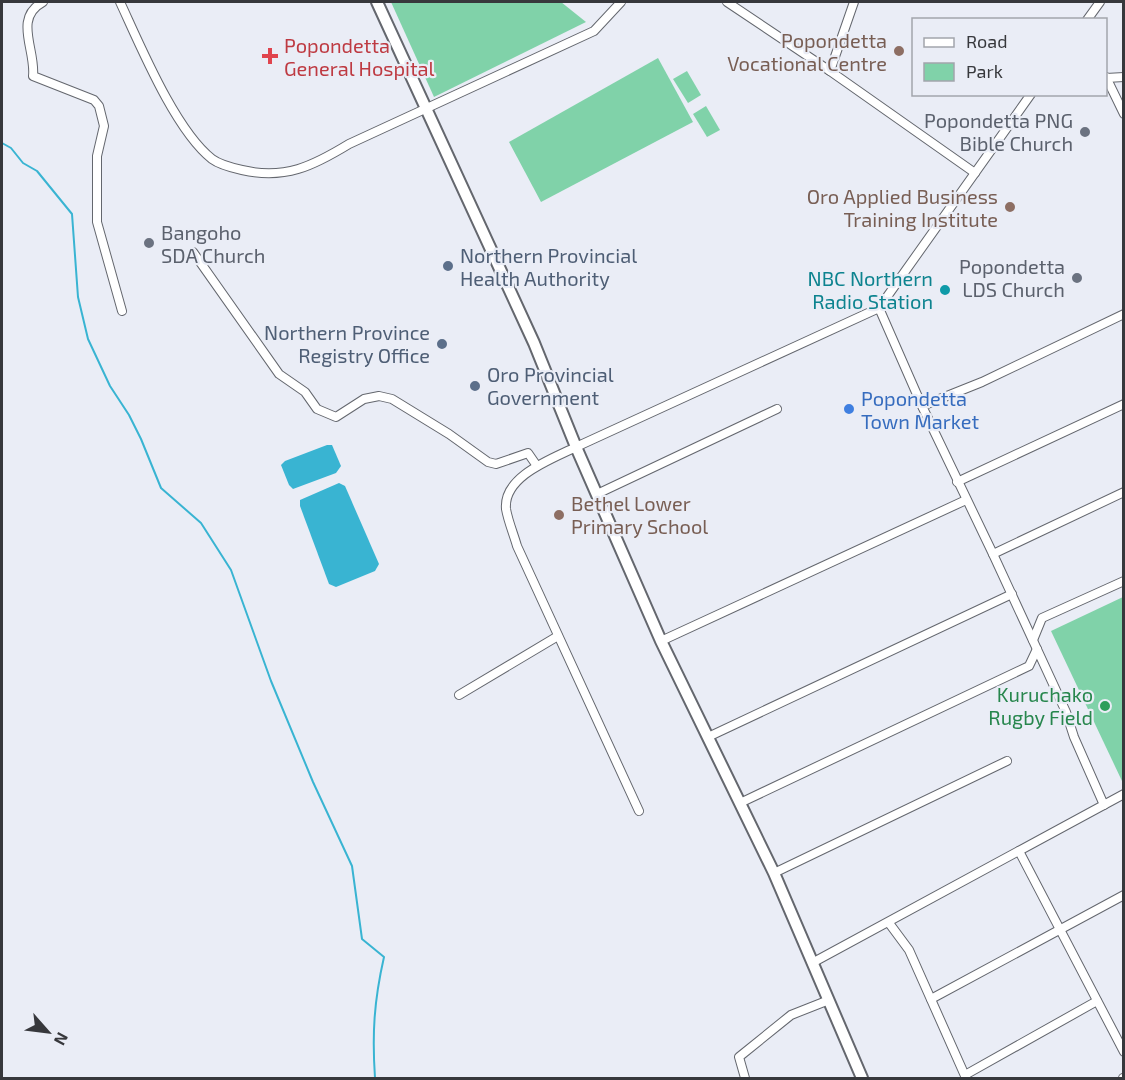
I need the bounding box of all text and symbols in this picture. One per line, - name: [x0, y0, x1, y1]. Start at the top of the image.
- legend: [912, 18, 1107, 96]
- place label: Popondetta Vocational Centre: [727, 28, 887, 75]
- text: Road: [966, 30, 1007, 52]
- place label: Popondetta General Hospital: [284, 33, 435, 80]
- marker: Popondetta Vocational Centre: [892, 44, 906, 58]
- marker: Popondetta General Hospital: [261, 47, 279, 65]
- text: Park: [966, 60, 1003, 82]
- place label: Popondetta PNG Bible Church: [924, 108, 1073, 155]
- marker: Popondetta PNG Bible Church: [1078, 125, 1092, 139]
- place label: Oro Applied Business Training Institute: [807, 184, 998, 231]
- marker: Oro Applied Business Training Institute: [1003, 200, 1017, 214]
- place label: Bangoho SDA Church: [161, 220, 265, 267]
- marker: Bangoho SDA Church: [142, 236, 156, 250]
- place label: Northern Provincial Health Authority: [460, 243, 637, 290]
- place label: Popondetta LDS Church: [959, 254, 1065, 301]
- marker: Northern Provincial Health Authority: [441, 259, 455, 273]
- place label: NBC Northern Radio Station: [808, 266, 933, 313]
- marker: Popondetta LDS Church: [1070, 271, 1084, 285]
- marker: NBC Northern Radio Station: [938, 283, 952, 297]
- place label: Northern Province Registry Office: [264, 320, 430, 367]
- marker: Northern Province Registry Office: [435, 337, 449, 351]
- place label: Oro Provincial Government: [487, 362, 614, 409]
- marker: Oro Provincial Government: [468, 379, 482, 393]
- place label: Popondetta Town Market: [861, 386, 979, 433]
- marker: Popondetta Town Market: [842, 402, 856, 416]
- place label: Bethel Lower Primary School: [571, 491, 708, 538]
- marker: Bethel Lower Primary School: [552, 508, 566, 522]
- place label: Kuruchako Rugby Field: [988, 682, 1093, 729]
- marker: Kuruchako Rugby Field: [1098, 699, 1112, 713]
- north arrow: [18, 1002, 78, 1062]
- text: N: [51, 1030, 73, 1049]

